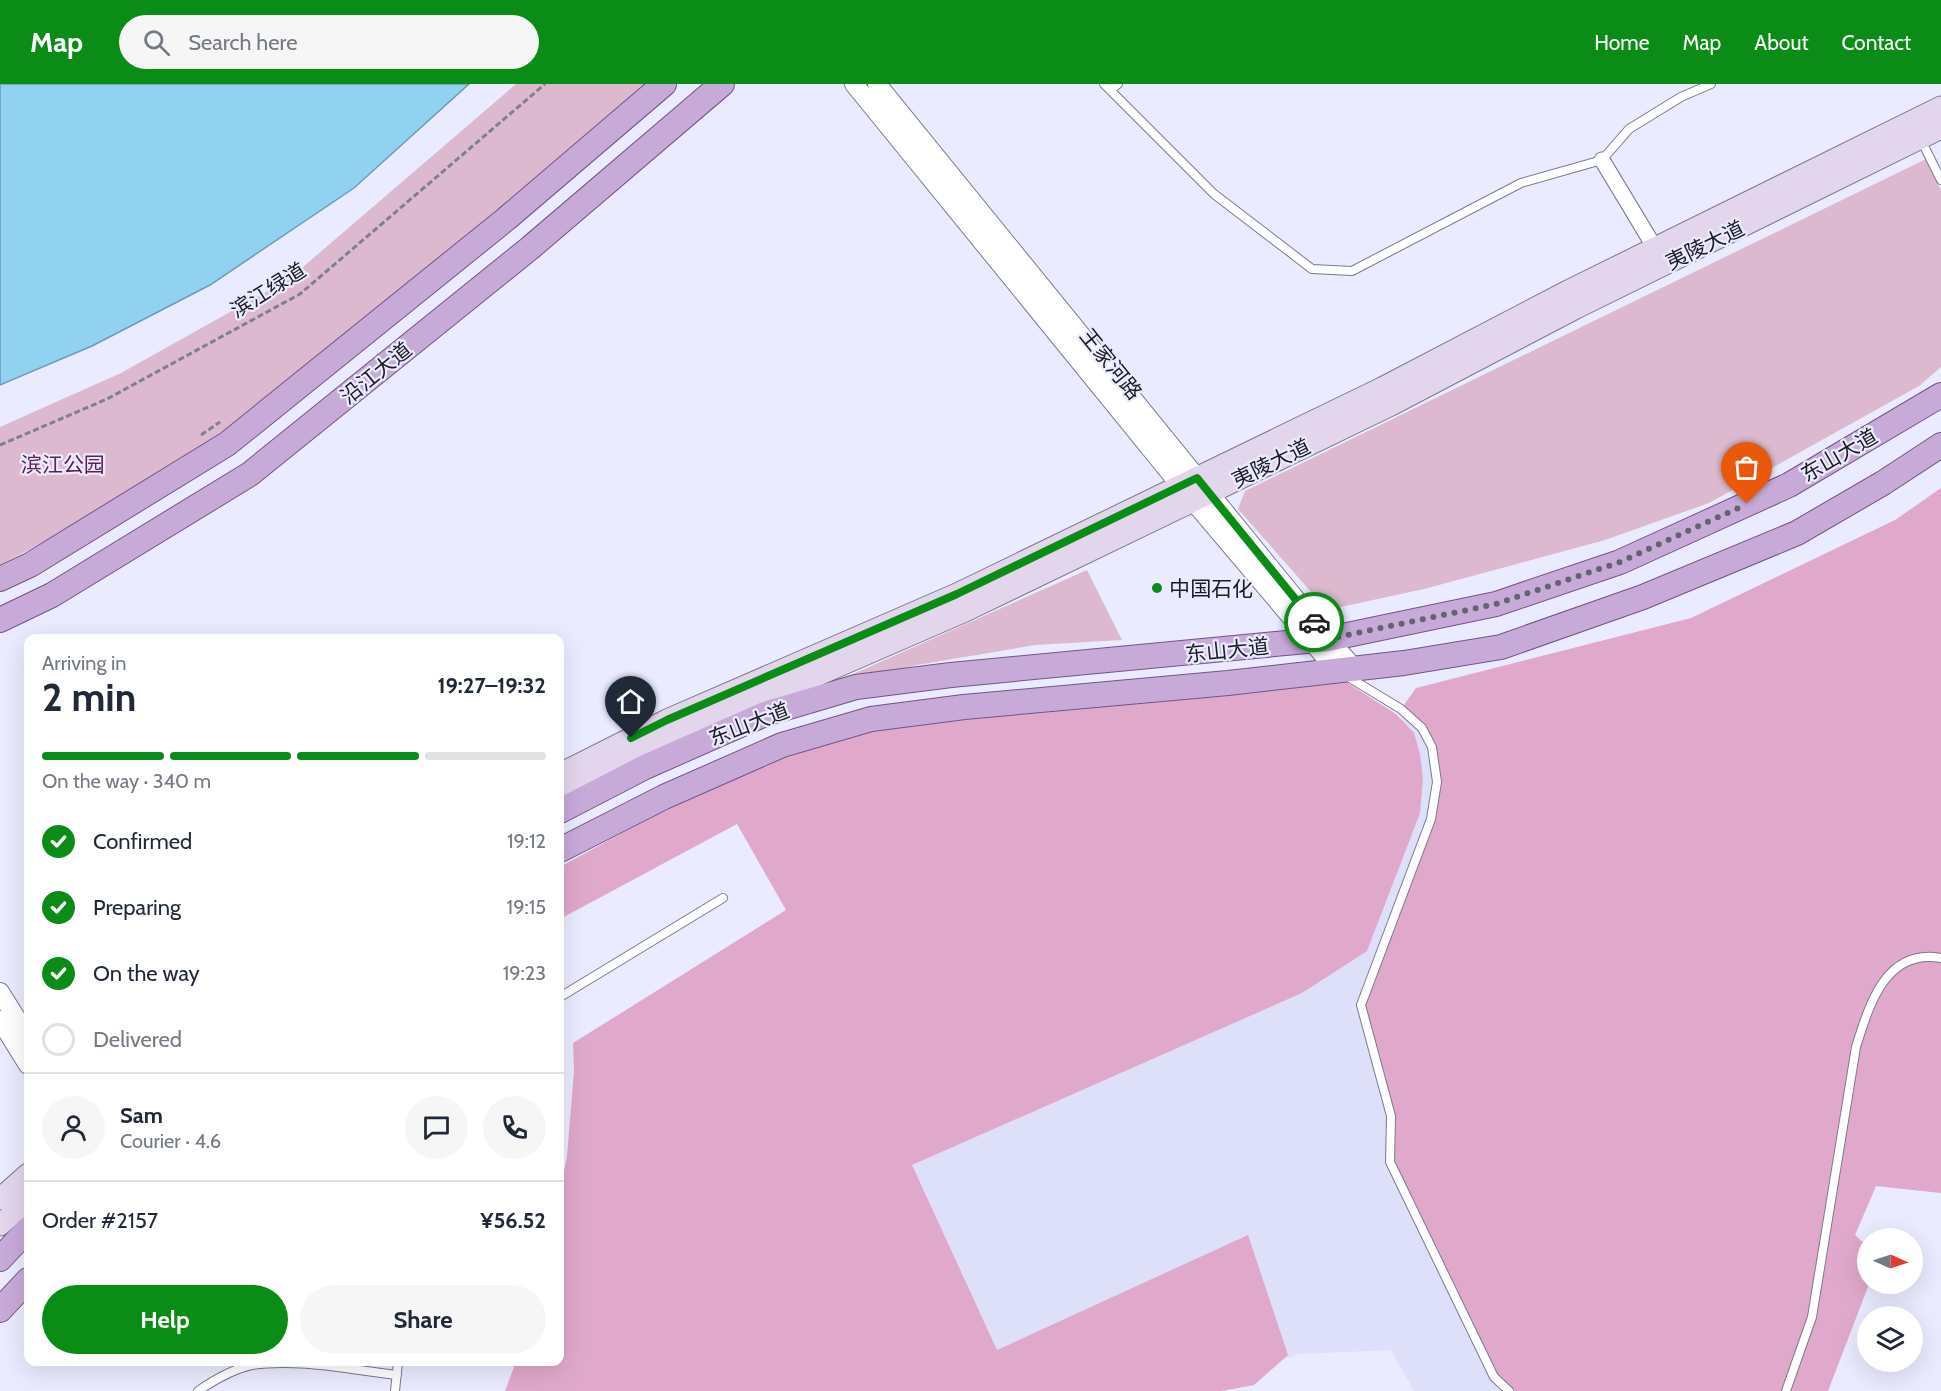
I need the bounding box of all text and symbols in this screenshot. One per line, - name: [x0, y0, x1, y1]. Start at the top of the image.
- search box: [119, 15, 539, 69]
- text: Map: [30, 25, 83, 59]
- icon: search: [140, 26, 173, 59]
- text: Search here: [188, 29, 297, 56]
- text: Home: [1594, 30, 1650, 55]
- text: Map: [1683, 30, 1721, 55]
- text: About: [1754, 30, 1808, 55]
- text: Contact: [1841, 30, 1911, 55]
- street label: 夷陵大道: [1662, 215, 1748, 275]
- street label: 滨江绿道: [226, 257, 310, 323]
- street label: 王家河路: [1075, 323, 1147, 405]
- street label: 沿江大道: [335, 337, 417, 409]
- street label: 东山大道: [1796, 423, 1882, 487]
- street label: 夷陵大道: [1228, 433, 1314, 493]
- pin: [1721, 442, 1772, 504]
- icon: bag: [1730, 451, 1763, 484]
- park label: 滨江公园: [21, 452, 105, 477]
- place label: 中国石化: [1169, 576, 1253, 601]
- marker: 中国石化: [1150, 581, 1164, 595]
- courier: [1284, 592, 1344, 652]
- icon: car: [1298, 606, 1331, 639]
- street label: 东山大道: [1184, 633, 1270, 667]
- text: Arriving in: [42, 651, 126, 675]
- text: 19:27–19:32: [437, 672, 546, 699]
- text: 2 min: [42, 673, 136, 721]
- pin: [605, 676, 656, 738]
- icon: home: [614, 685, 647, 718]
- street label: 东山大道: [705, 697, 793, 751]
- text: On the way · 340 m: [42, 769, 211, 793]
- icon: check: [42, 825, 75, 858]
- text: Confirmed: [93, 828, 192, 855]
- text: 19:12: [507, 829, 546, 853]
- icon: check: [42, 891, 75, 924]
- text: Preparing: [93, 894, 181, 921]
- text: 19:15: [507, 895, 546, 919]
- icon: check: [42, 957, 75, 990]
- text: On the way: [93, 960, 200, 987]
- text: 19:23: [503, 961, 546, 985]
- text: Delivered: [93, 1026, 182, 1053]
- button: person: [42, 1096, 105, 1159]
- button: chat: [405, 1096, 468, 1159]
- button: phone: [483, 1096, 546, 1159]
- text: Sam: [120, 1102, 163, 1129]
- text: Courier · 4.6: [120, 1129, 221, 1153]
- text: Order #2157: [42, 1207, 158, 1234]
- text: ¥56.52: [480, 1207, 546, 1234]
- north arrow: [1857, 1228, 1923, 1294]
- map controls: [1857, 1228, 1923, 1372]
- button: Help: [42, 1285, 288, 1354]
- button: Share: [300, 1285, 546, 1354]
- button: layers: [1857, 1306, 1923, 1372]

